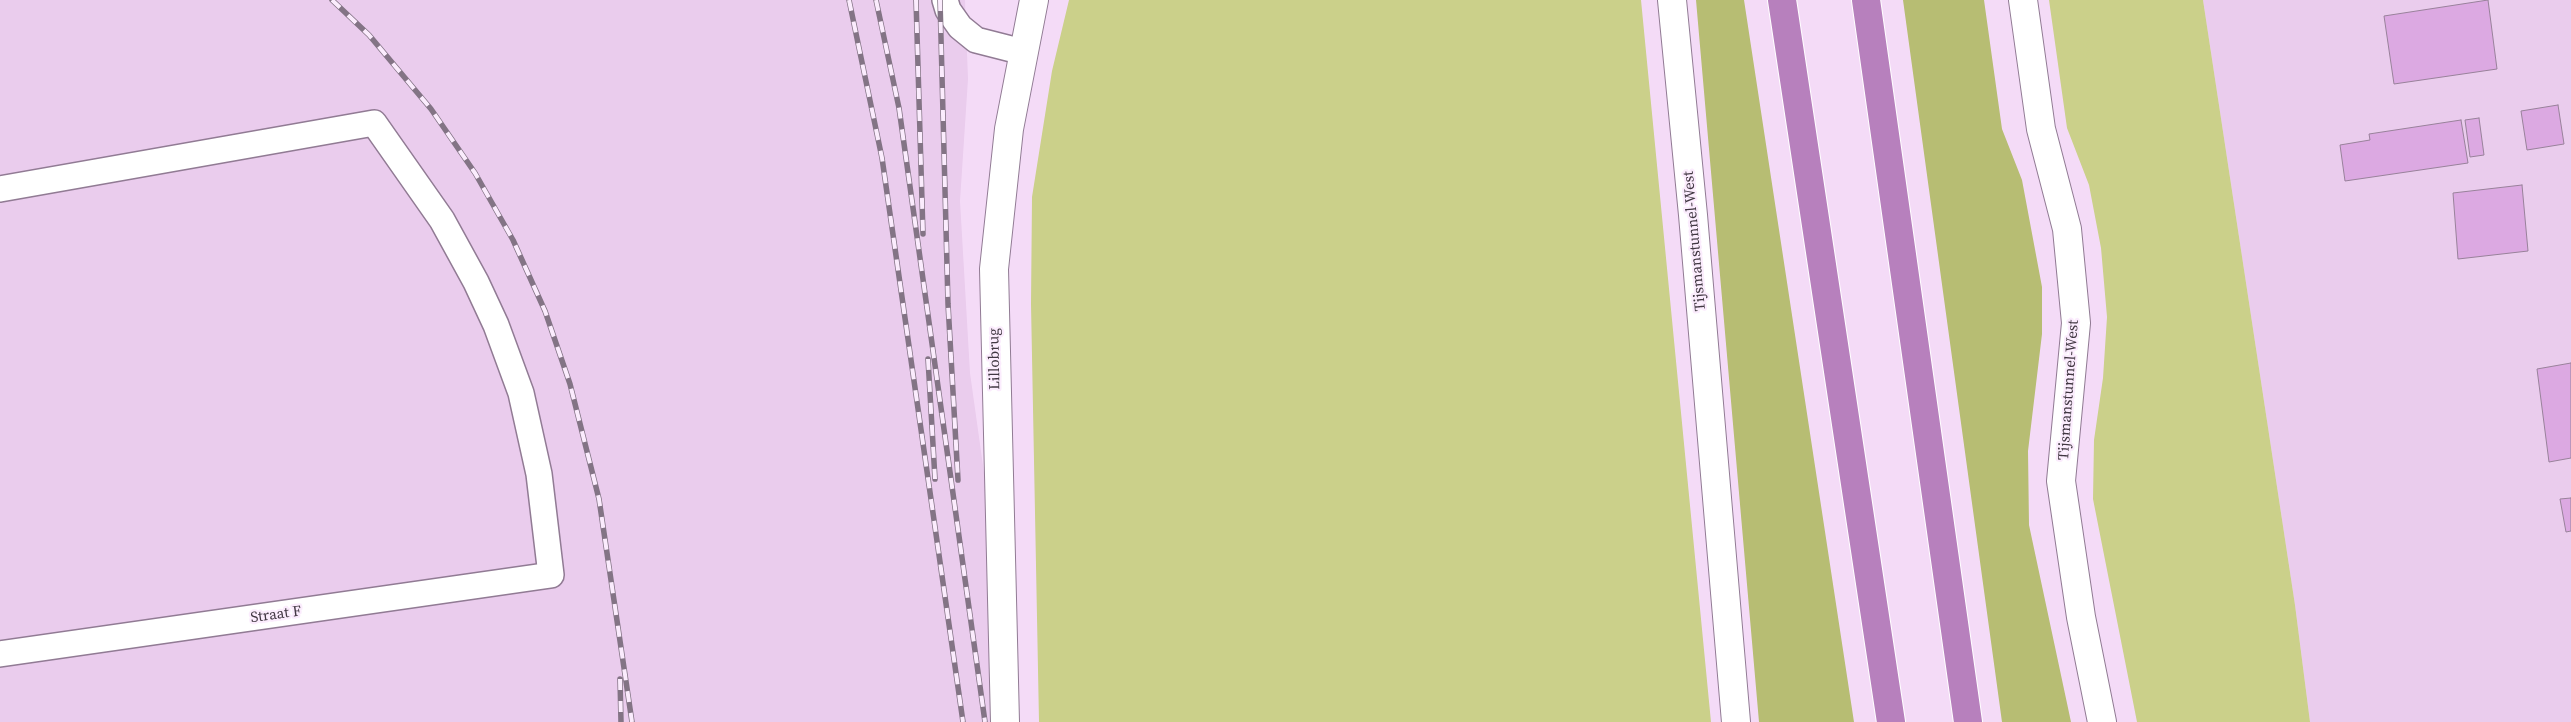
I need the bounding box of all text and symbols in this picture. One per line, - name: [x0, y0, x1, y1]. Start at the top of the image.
- street label: Tijsmanstunnel-West: [1680, 170, 1710, 312]
- street label: Tijsmanstunnel-West: [2055, 319, 2083, 461]
- street label: Lillobrug: [985, 328, 1005, 390]
- street label: Straat F: [250, 603, 302, 627]

